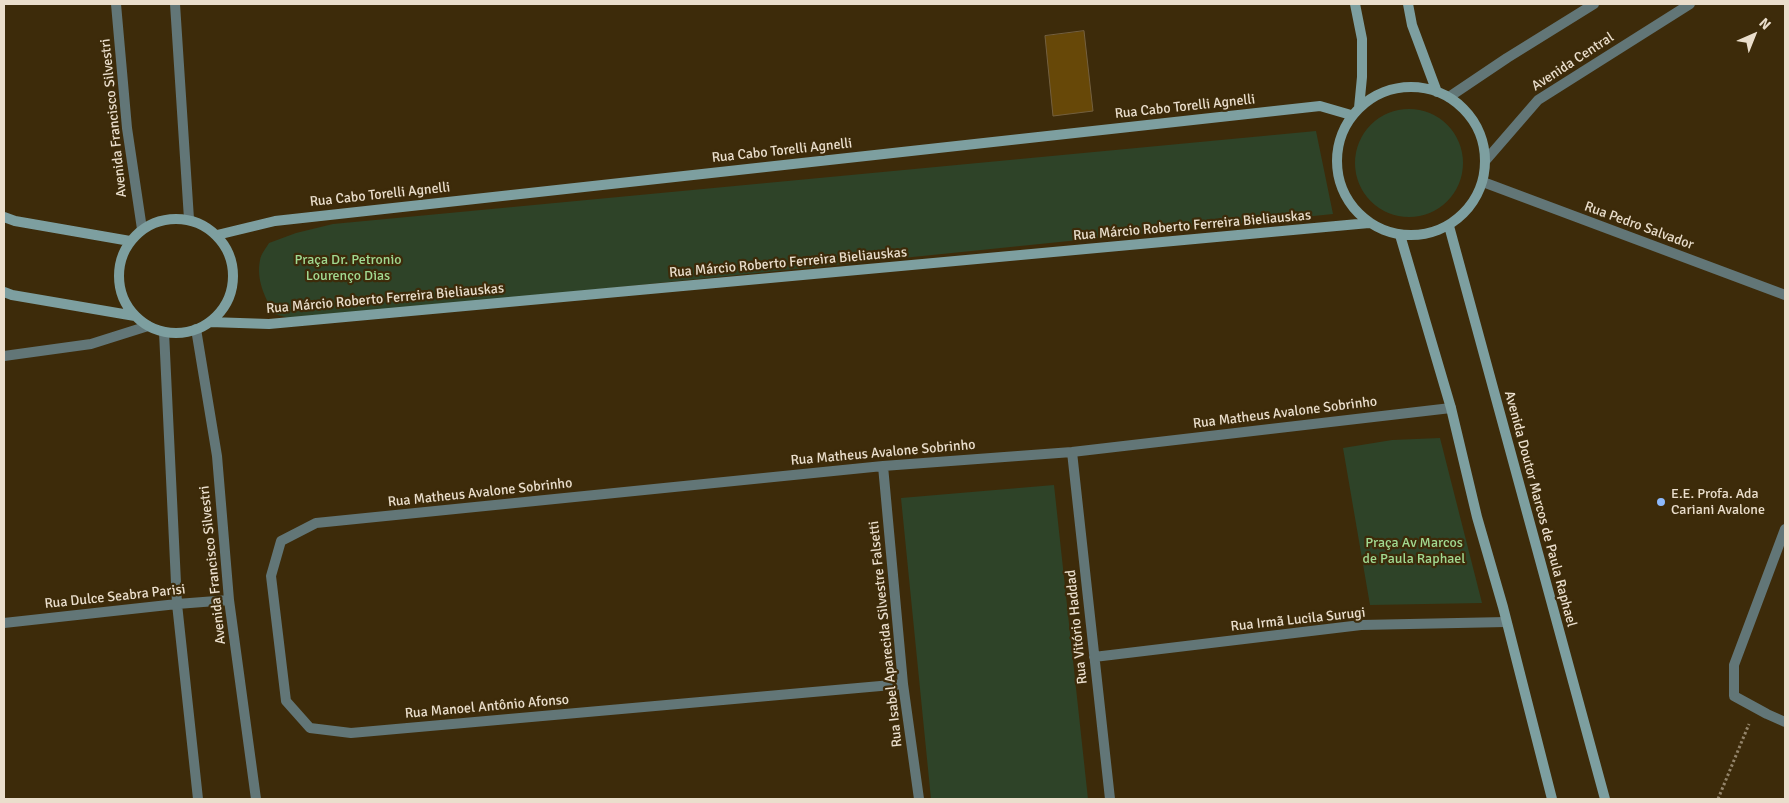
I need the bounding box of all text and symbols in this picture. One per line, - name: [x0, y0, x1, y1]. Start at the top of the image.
- north arrow: [1729, 10, 1779, 60]
- text: N: [1755, 14, 1774, 33]
- street label: Avenida Central: [1529, 29, 1617, 95]
- street label: Avenida Francisco Silvestri: [97, 38, 131, 198]
- street label: Rua Cabo Torelli Agnelli: [1114, 91, 1256, 123]
- street label: Rua Cabo Torelli Agnelli: [711, 135, 853, 167]
- street label: Rua Cabo Torelli Agnelli: [309, 179, 451, 211]
- street label: Rua Pedro Salvador: [1582, 198, 1696, 254]
- street label: Rua Márcio Roberto Ferreira Bieliauskas: [1072, 207, 1312, 245]
- street label: Rua Márcio Roberto Ferreira Bieliauskas: [668, 244, 908, 282]
- park label: Praça Dr. Petronio Lourenço Dias: [295, 252, 401, 284]
- street label: Rua Márcio Roberto Ferreira Bieliauskas: [265, 280, 505, 318]
- street label: Avenida Doutor Marcos de Paula Raphael: [1500, 389, 1580, 629]
- street label: Rua Matheus Avalone Sobrinho: [1192, 393, 1378, 433]
- street label: Rua Matheus Avalone Sobrinho: [790, 437, 976, 469]
- street label: Rua Matheus Avalone Sobrinho: [387, 475, 573, 511]
- street label: Avenida Francisco Silvestri: [196, 485, 230, 645]
- place label: E.E. Profa. Ada Cariani Avalone: [1671, 486, 1765, 518]
- marker: E.E. Profa. Ada Cariani Avalone: [1655, 496, 1667, 508]
- street label: Rua Isabel Aparecida Silvestre Falsetti: [866, 520, 906, 748]
- park label: Praça Av Marcos de Paula Raphael: [1363, 535, 1465, 568]
- street label: Rua Vitório Haddad: [1063, 569, 1091, 685]
- street label: Rua Dulce Seabra Parisi: [44, 581, 186, 613]
- street label: Rua Irmã Lucila Surugi: [1230, 605, 1366, 635]
- street label: Rua Manoel Antônio Afonso: [404, 691, 570, 723]

